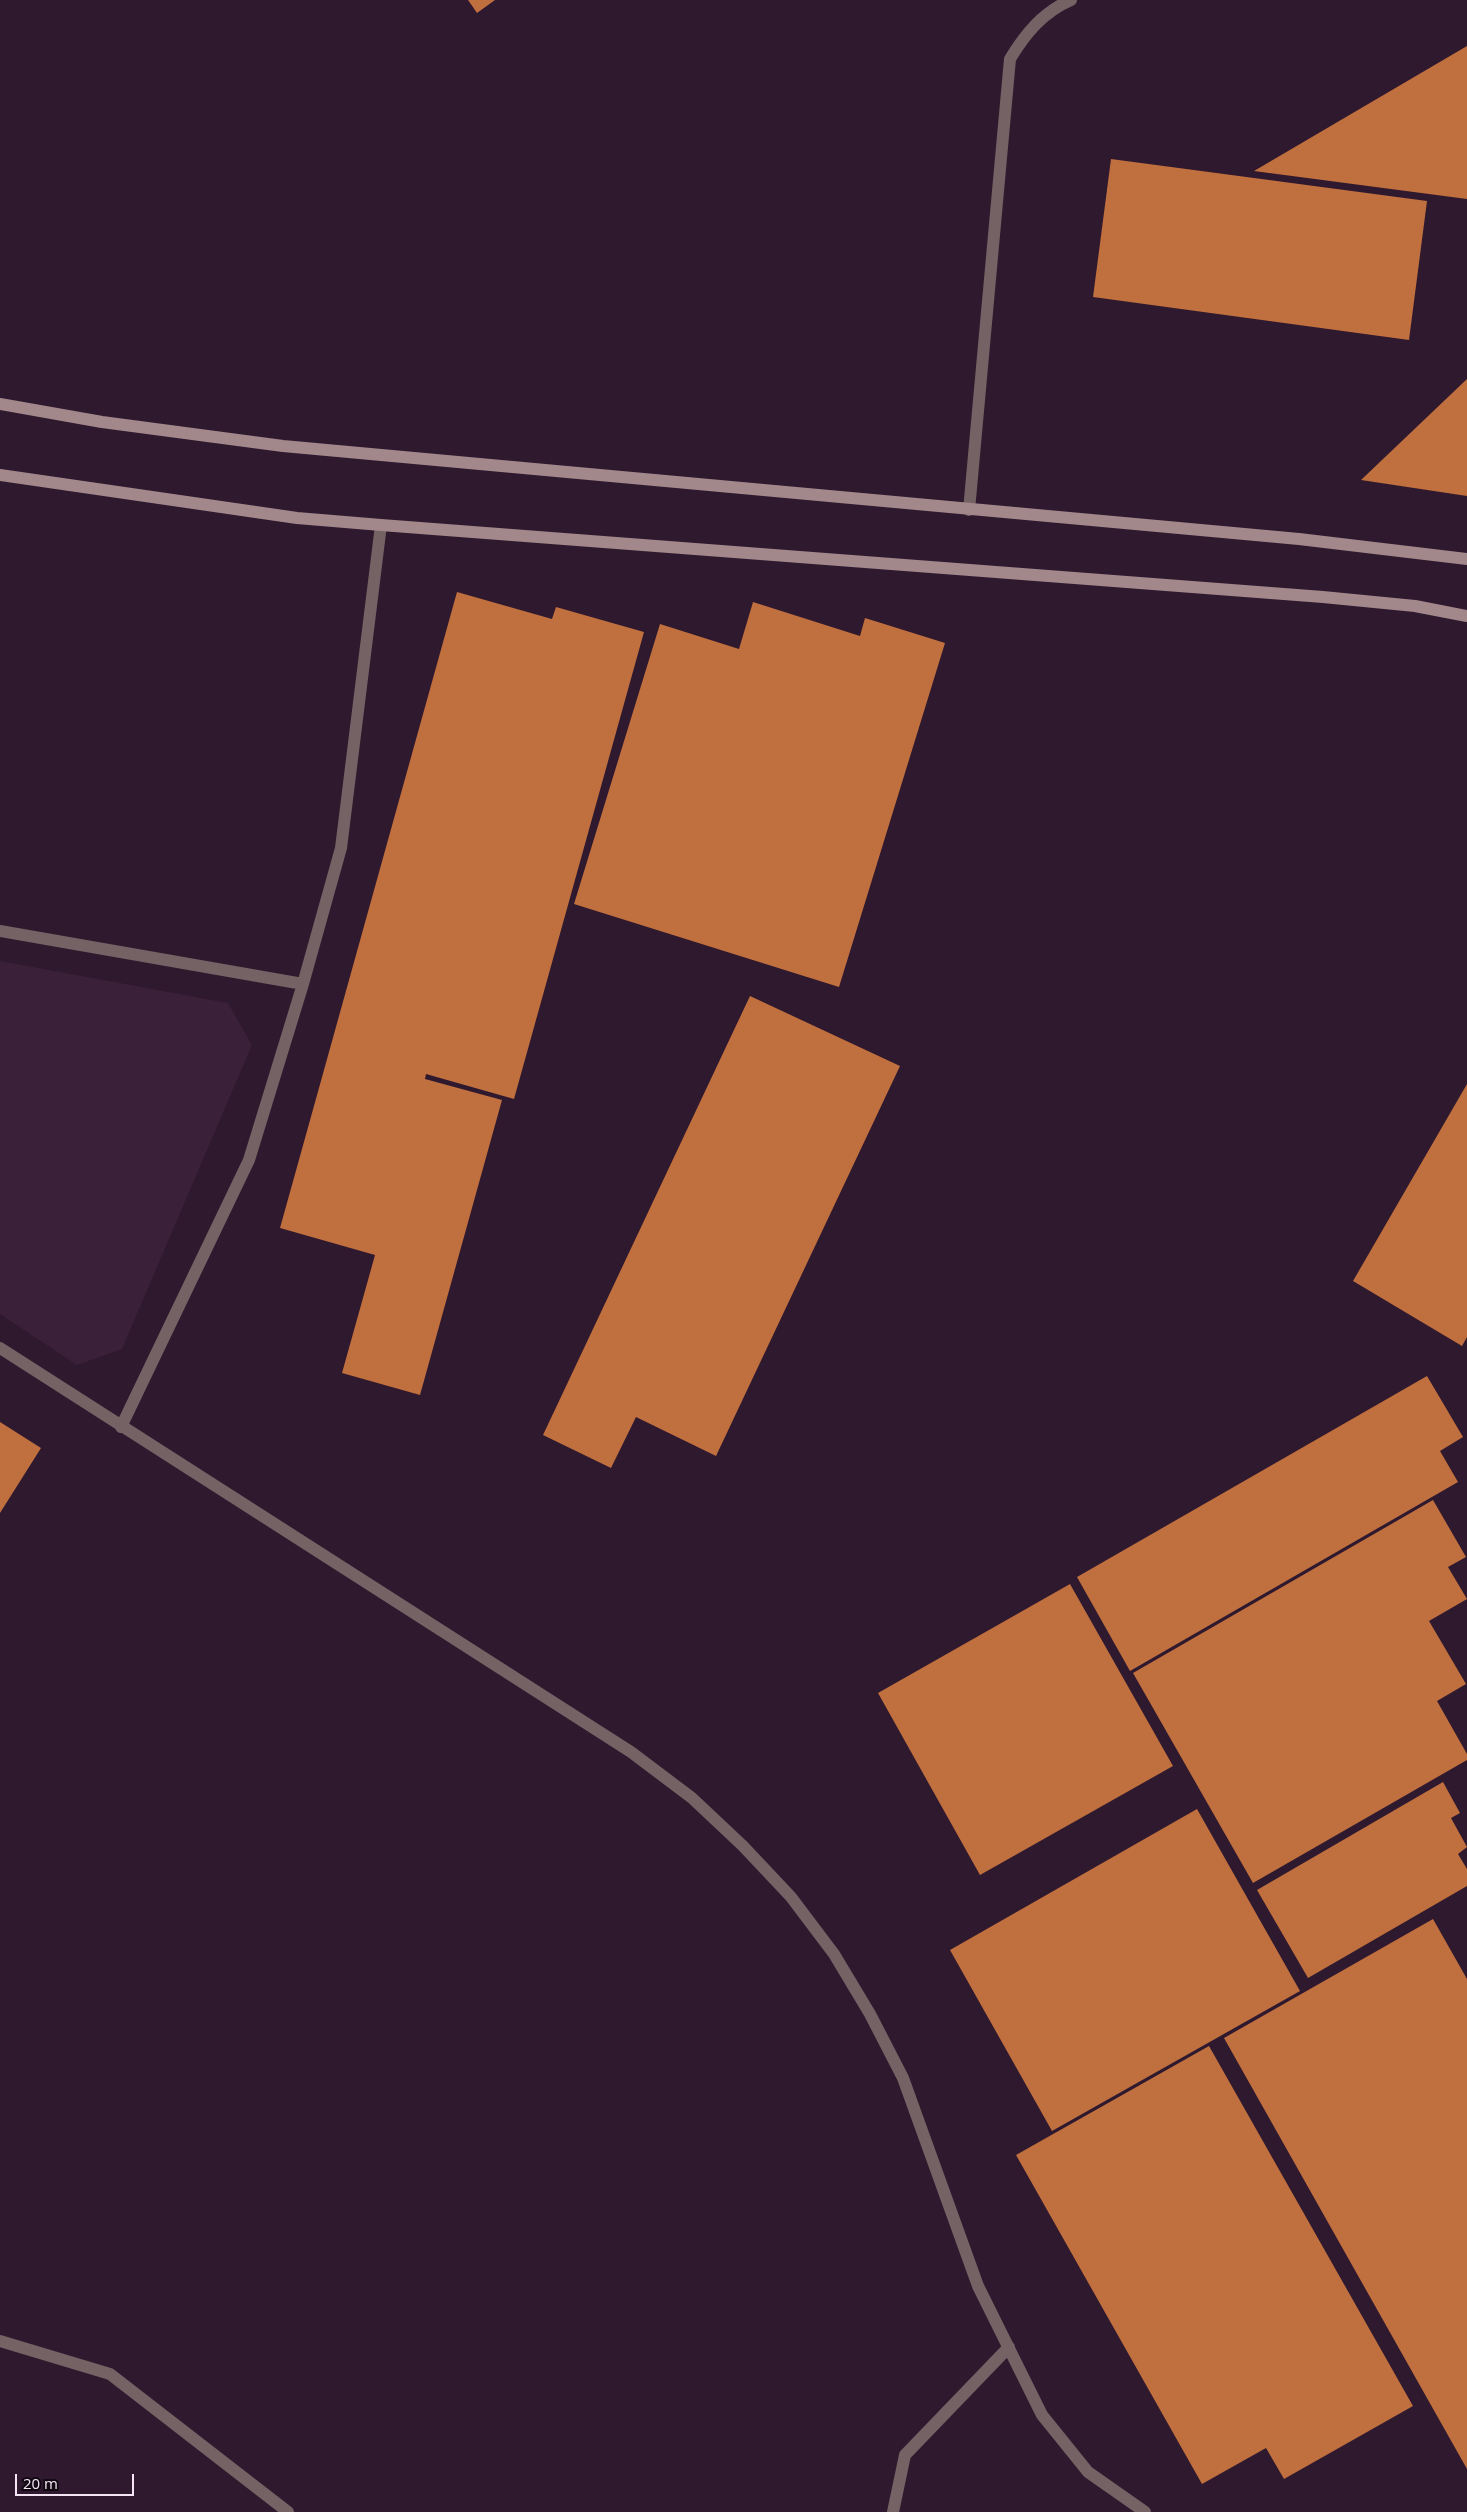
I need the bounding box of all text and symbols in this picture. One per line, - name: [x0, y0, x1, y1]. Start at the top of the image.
- scale bar: [18, 2464, 136, 2496]
- text: 20 m: [23, 2473, 58, 2493]

